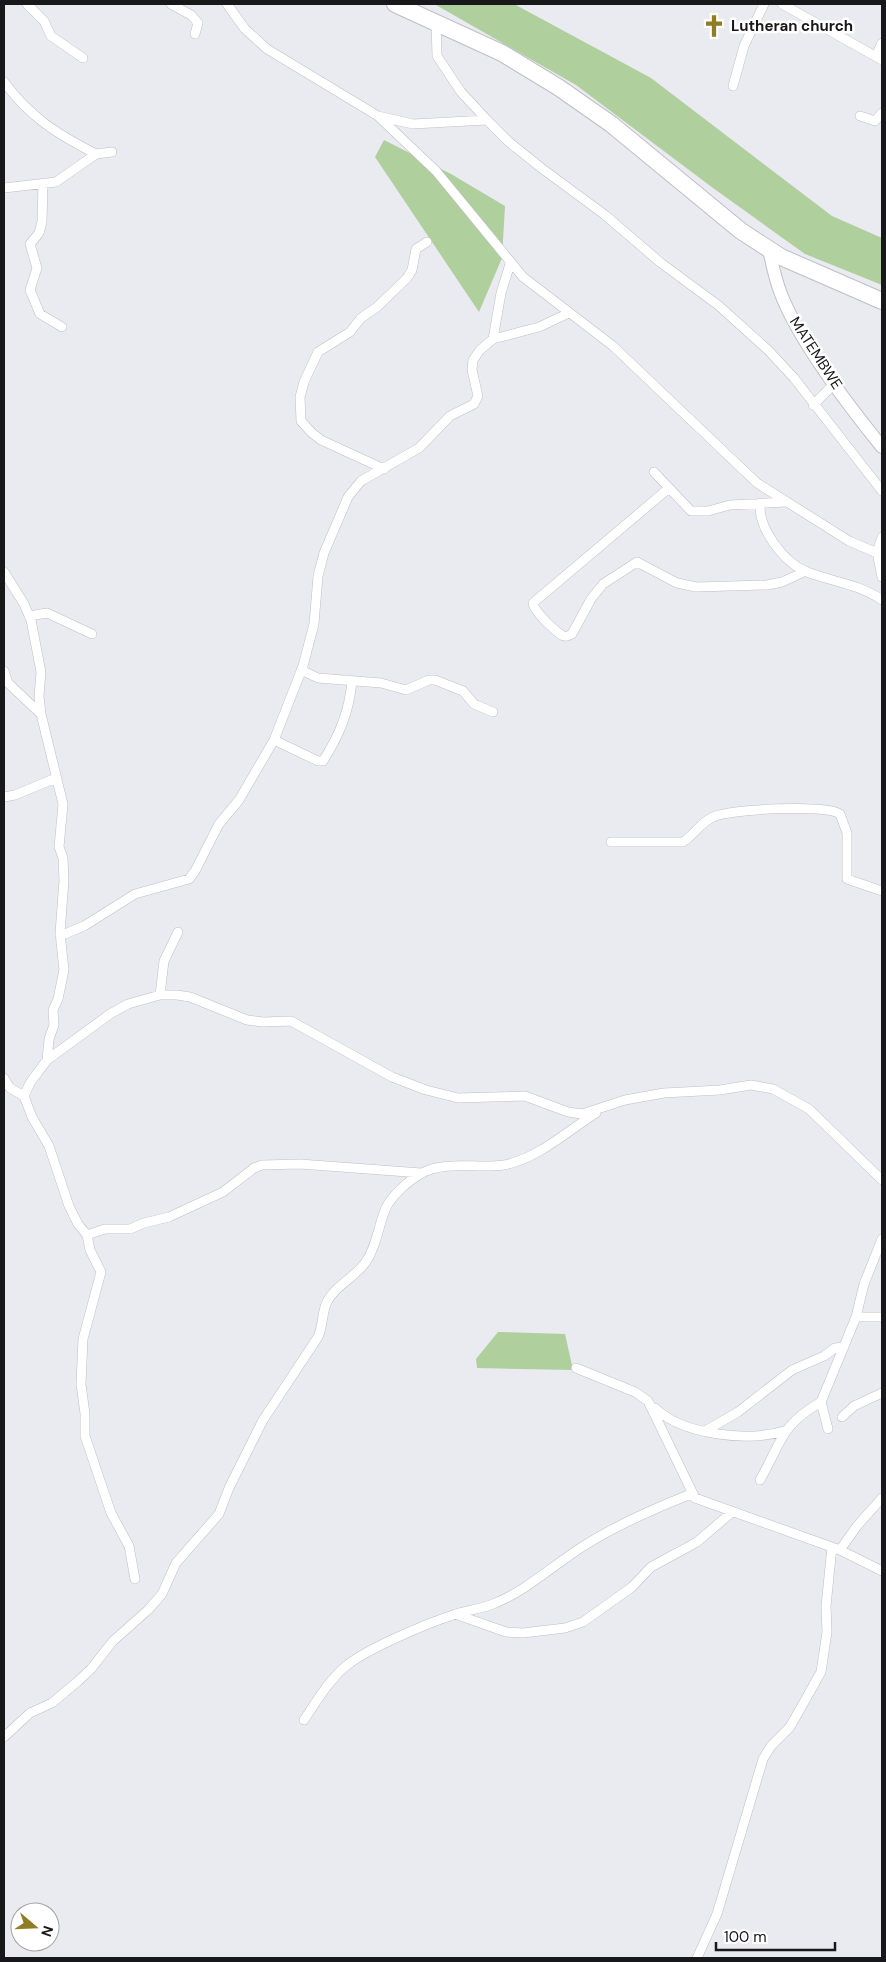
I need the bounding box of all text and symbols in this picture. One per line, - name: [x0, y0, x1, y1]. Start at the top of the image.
- church icon: Lutheran church: [701, 13, 727, 39]
- place label: Lutheran church: [731, 16, 853, 36]
- street label: MATEMBWE: [785, 313, 847, 393]
- north arrow: [10, 1902, 60, 1952]
- scale bar: [716, 1920, 835, 1952]
- text: N: [37, 1923, 57, 1939]
- text: 100 m: [724, 1927, 767, 1947]

